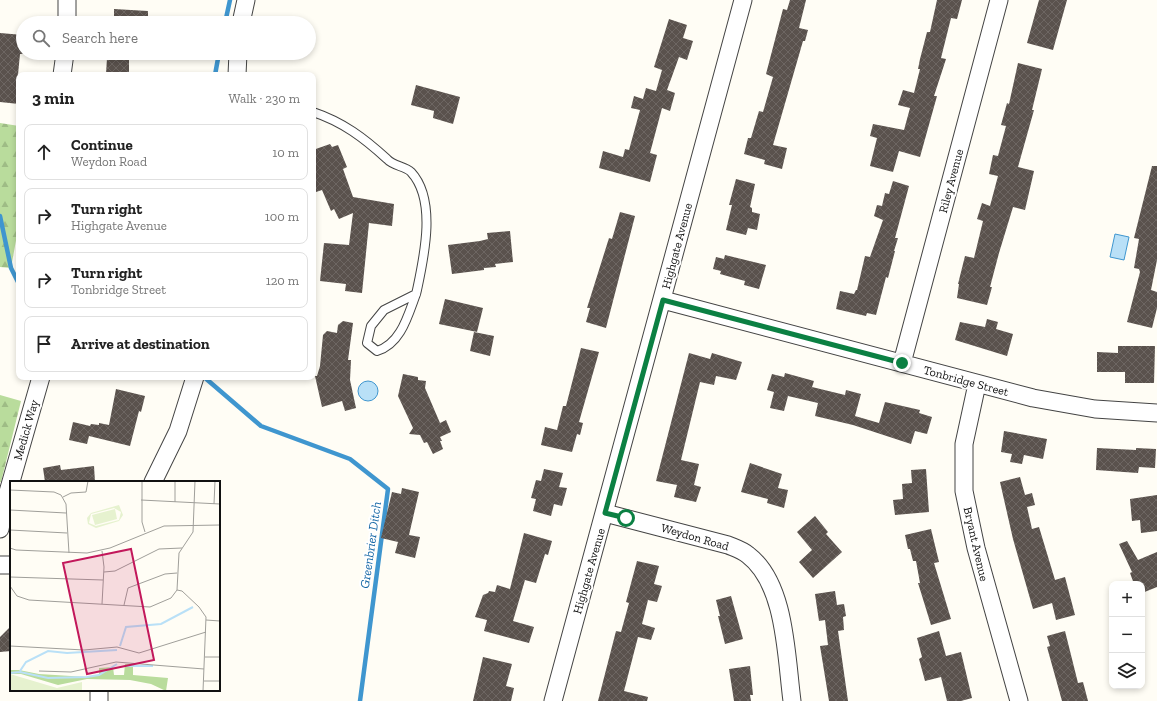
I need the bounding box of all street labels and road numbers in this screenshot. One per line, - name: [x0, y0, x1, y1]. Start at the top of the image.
- street label: Riley Avenue: [936, 147, 966, 214]
- street label: Highgate Avenue: [659, 201, 695, 291]
- street label: Tonbridge Street: [922, 363, 1011, 399]
- street label: Medick Way: [11, 397, 42, 462]
- street label: Bryant Avenue: [961, 505, 991, 583]
- street label: Weydon Road: [659, 521, 731, 554]
- street label: Highgate Avenue: [570, 526, 608, 615]

